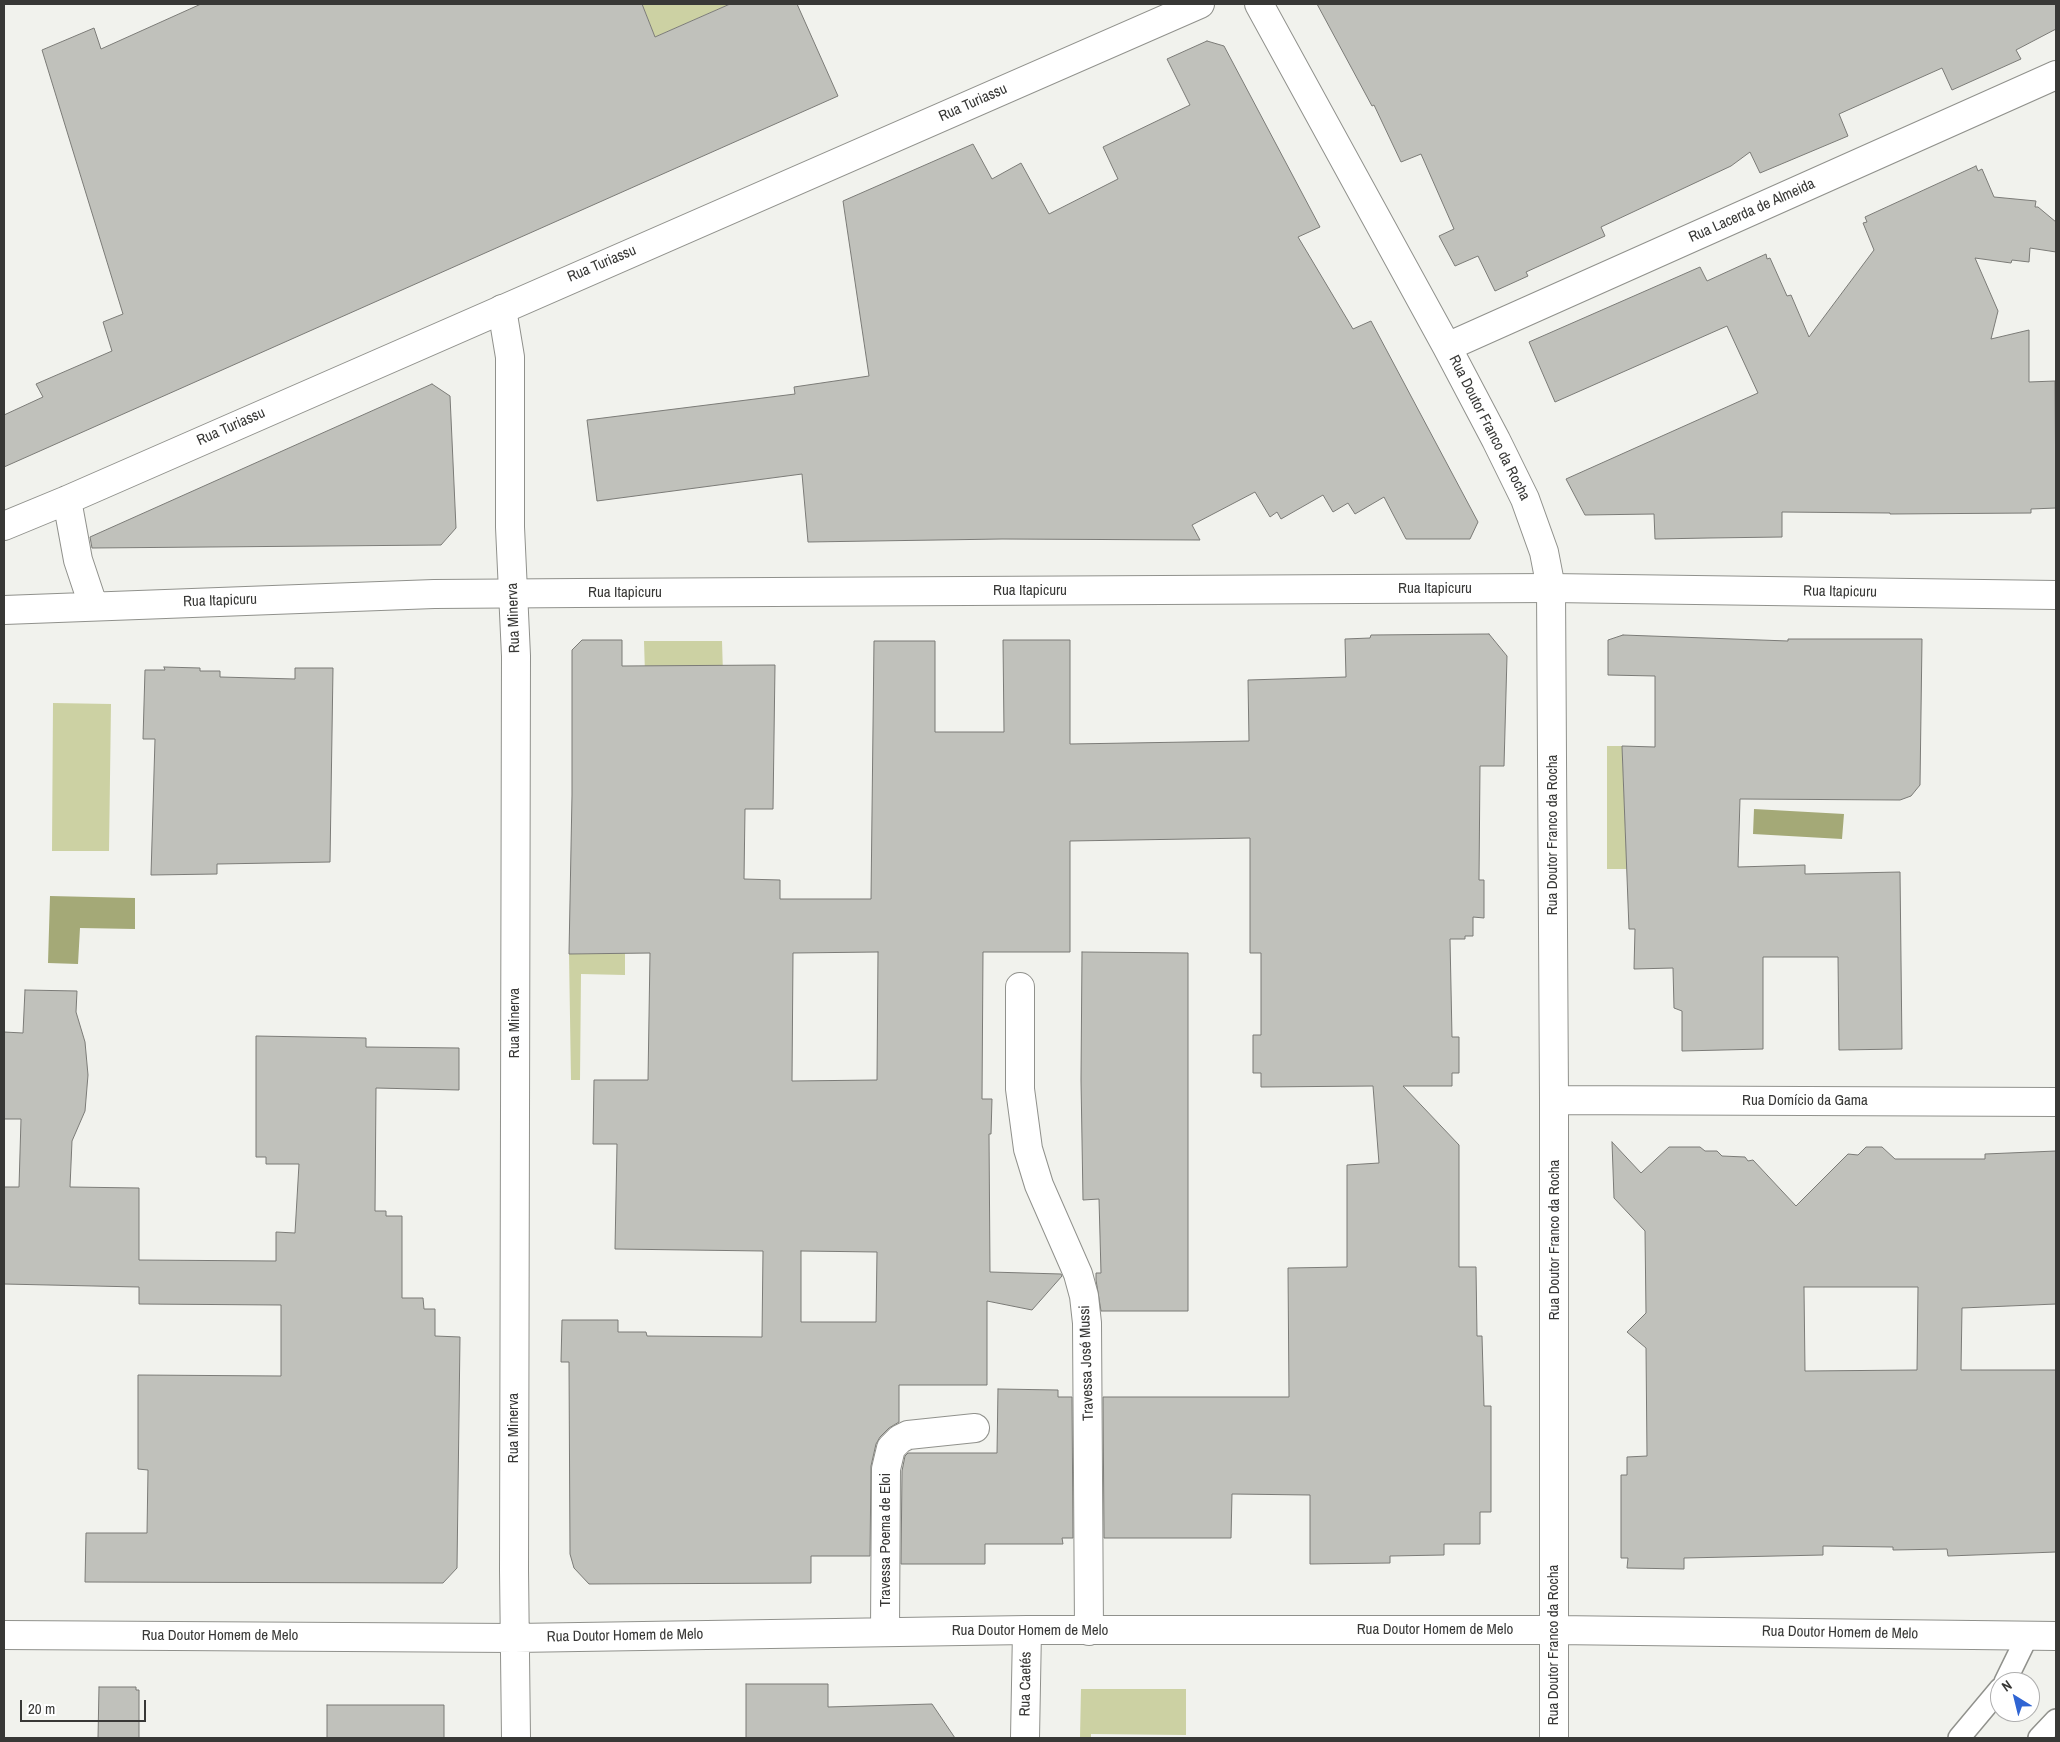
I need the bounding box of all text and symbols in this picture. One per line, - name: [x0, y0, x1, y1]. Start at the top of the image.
- street label: Rua Turiassu: [936, 80, 1010, 126]
- street label: Rua Lacerda de Almeida: [1686, 175, 1818, 247]
- street label: Rua Turiassu: [565, 241, 639, 287]
- street label: Rua Doutor Franco da Rocha: [1445, 352, 1533, 504]
- street label: Rua Turiassu: [194, 404, 268, 450]
- street label: Rua Itapicuru: [1398, 580, 1472, 598]
- street label: Rua Itapicuru: [993, 582, 1067, 600]
- street label: Rua Itapicuru: [1803, 582, 1877, 602]
- street label: Rua Minerva: [504, 583, 524, 653]
- street label: Rua Itapicuru: [588, 584, 662, 602]
- street label: Rua Itapicuru: [183, 591, 257, 611]
- street label: Rua Doutor Franco da Rocha: [1544, 755, 1562, 915]
- street label: Rua Minerva: [506, 988, 524, 1058]
- street label: Rua Domício da Gama: [1742, 1092, 1868, 1110]
- street label: Rua Doutor Franco da Rocha: [1546, 1160, 1564, 1320]
- street label: Travessa José Mussi: [1076, 1305, 1098, 1421]
- street label: Rua Minerva: [505, 1393, 523, 1463]
- street label: Travessa Poema de Eloi: [877, 1473, 895, 1607]
- street label: Rua Doutor Franco da Rocha: [1545, 1565, 1563, 1725]
- street label: Rua Doutor Homem de Melo: [1357, 1621, 1513, 1639]
- street label: Rua Doutor Homem de Melo: [952, 1622, 1108, 1640]
- street label: Rua Doutor Homem de Melo: [1762, 1623, 1918, 1643]
- street label: Rua Doutor Homem de Melo: [547, 1626, 703, 1646]
- street label: Rua Doutor Homem de Melo: [142, 1627, 298, 1645]
- street label: Rua Caetés: [1016, 1651, 1036, 1717]
- north arrow: [1990, 1672, 2040, 1722]
- text: N: [1998, 1676, 2015, 1695]
- scale bar: [22, 1690, 149, 1722]
- text: 20 m: [28, 1698, 55, 1719]

